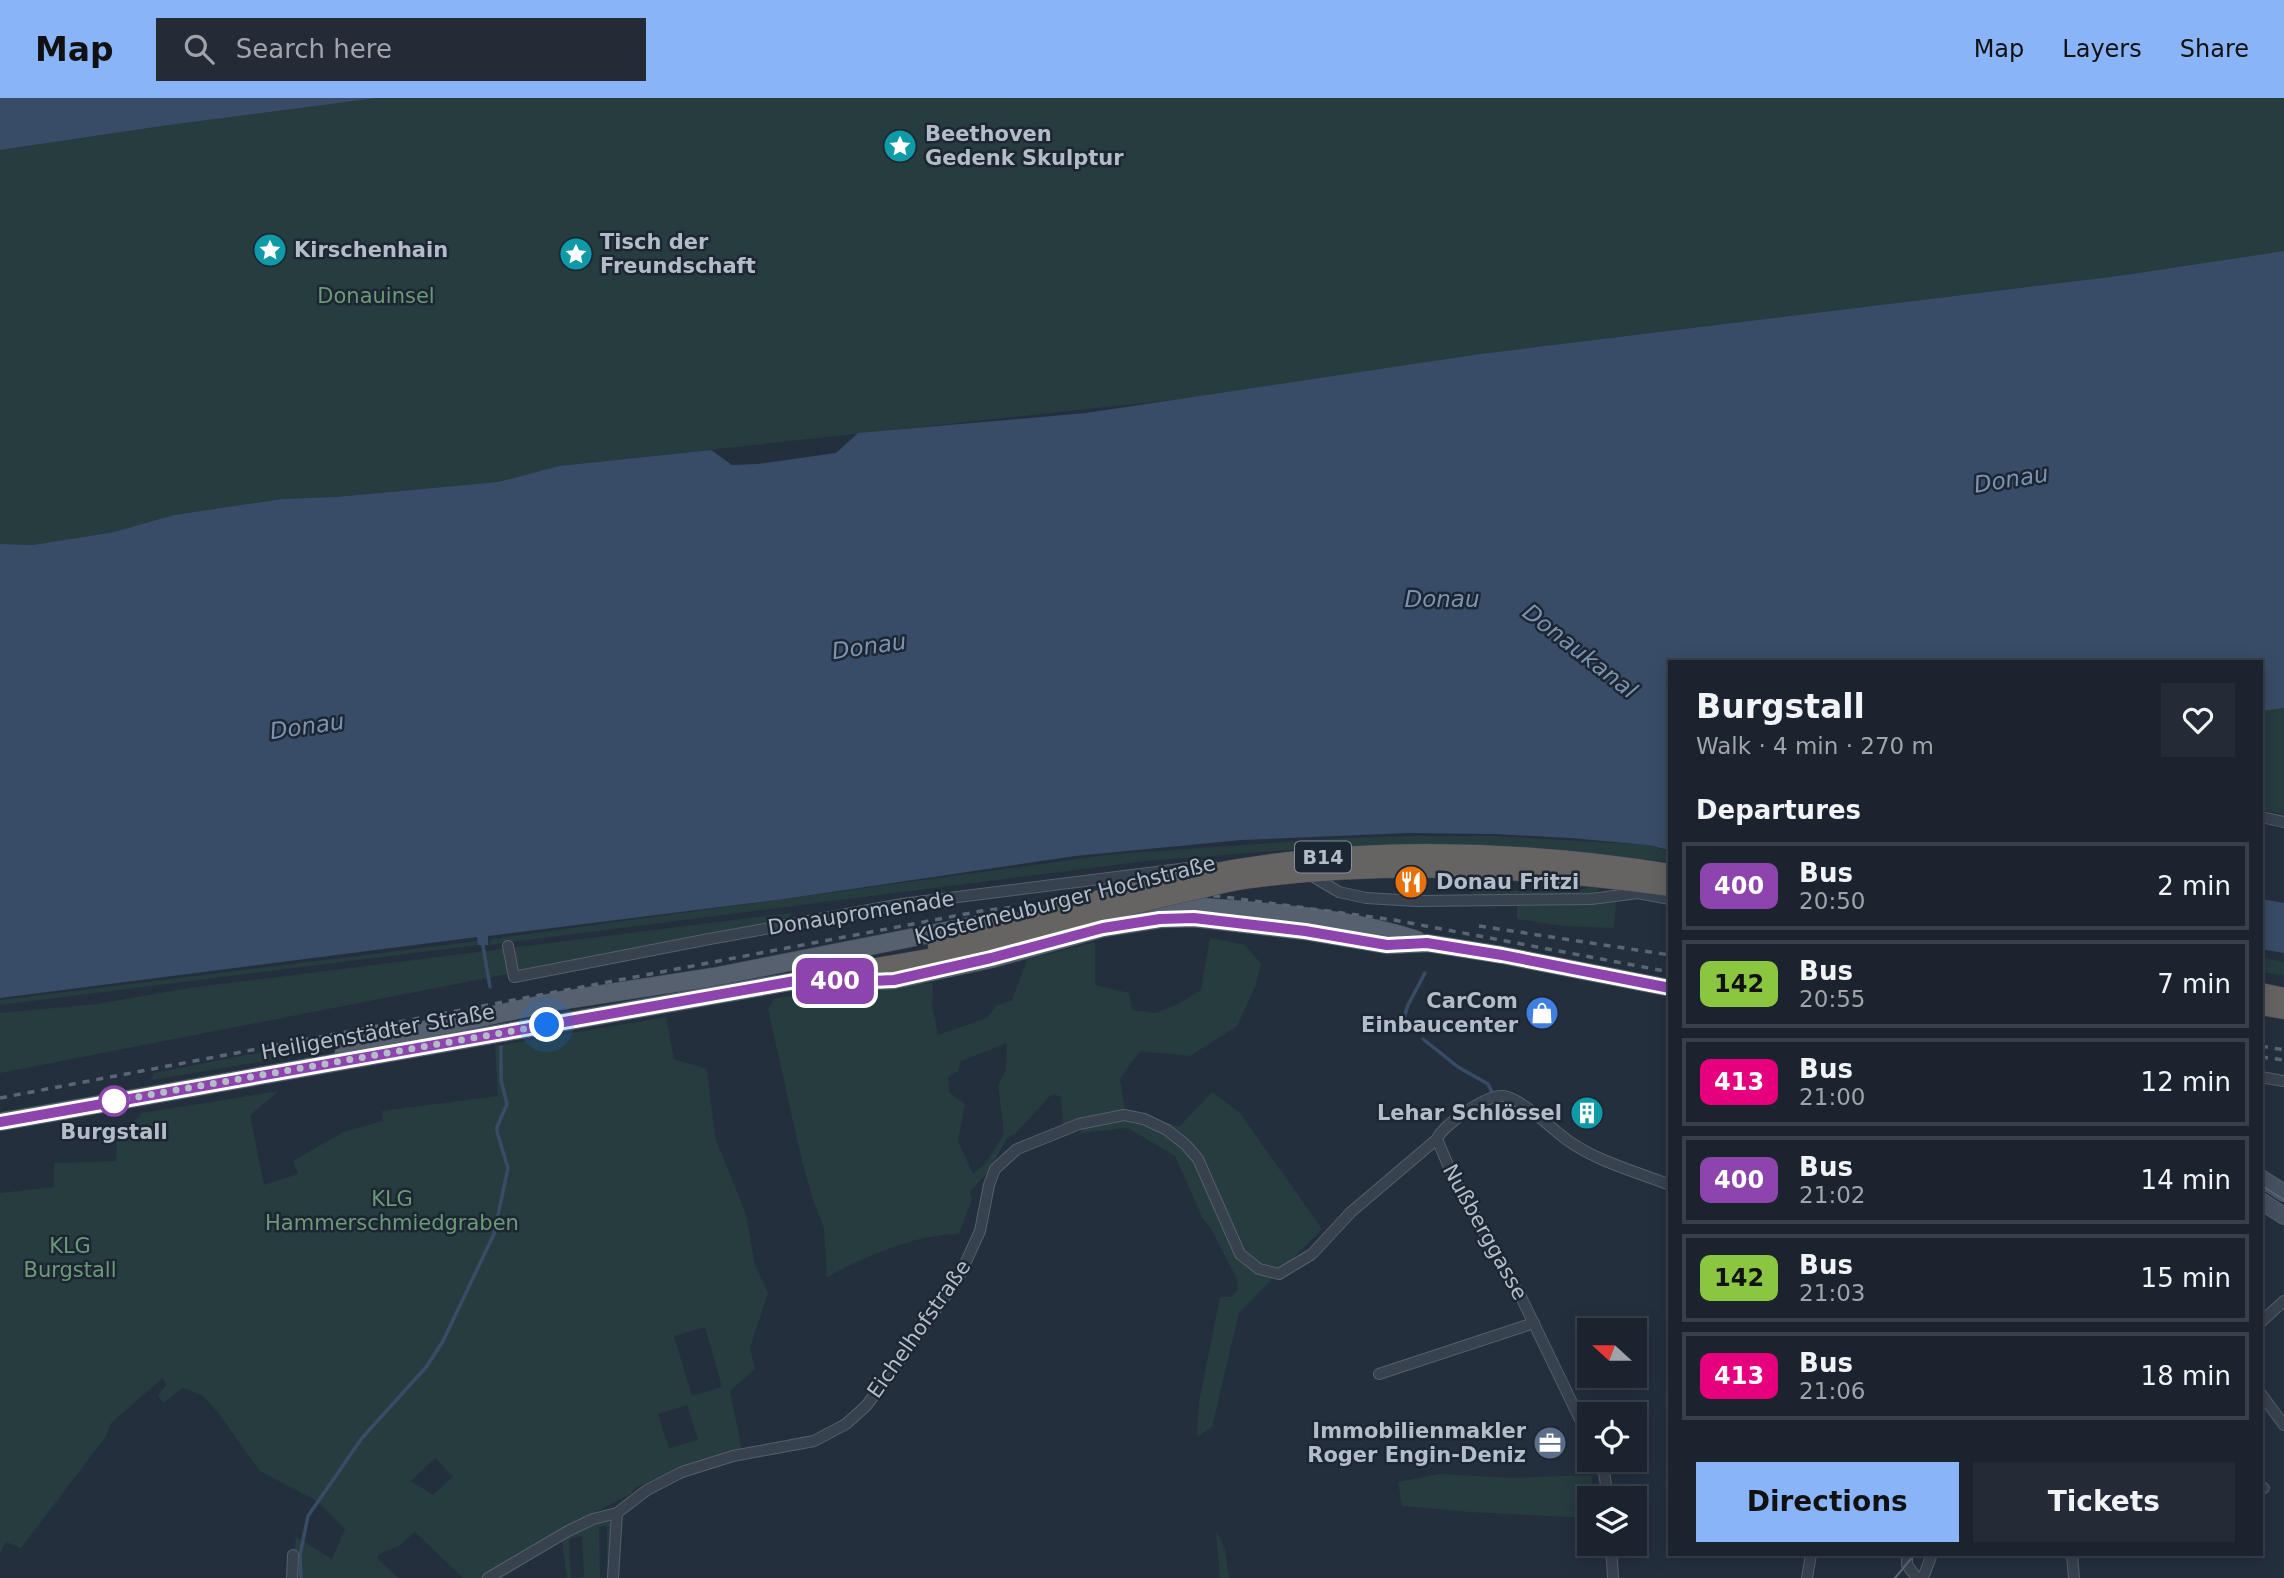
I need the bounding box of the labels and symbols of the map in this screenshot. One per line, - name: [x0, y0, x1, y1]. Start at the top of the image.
- place label: Beethoven Gedenk Skulptur: [925, 122, 1124, 170]
- place icon: Beethoven Gedenk Skulptur: [881, 127, 919, 165]
- place label: Tisch der Freundschaft: [600, 230, 756, 278]
- place icon: Kirschenhain: [251, 231, 289, 269]
- place icon: Tisch der Freundschaft: [557, 235, 595, 273]
- place label: Kirschenhain: [294, 238, 448, 262]
- park label: Donauinsel: [317, 284, 435, 308]
- water label: Donau: [1972, 460, 2050, 498]
- water label: Donau: [1404, 586, 1480, 612]
- water label: Donaukanal: [1518, 598, 1643, 704]
- water label: Donau: [830, 628, 908, 664]
- water label: Donau: [268, 708, 346, 744]
- road number: B14: [1295, 842, 1351, 872]
- street label: Klosterneuburger Hochstraße: [912, 851, 1218, 949]
- restaurant icon: Donau Fritzi: [1392, 863, 1430, 901]
- place label: Donau Fritzi: [1436, 870, 1579, 894]
- street label: Donaupromenade: [766, 886, 956, 940]
- line badge: 400: [795, 958, 875, 1004]
- place label: CarCom Einbaucenter: [1361, 989, 1519, 1037]
- shop icon: CarCom Einbaucenter: [1523, 994, 1561, 1032]
- street label: Heiligenstädter Straße: [259, 1000, 497, 1064]
- your location: [529, 1007, 564, 1042]
- marker: Burgstall: [99, 1086, 129, 1116]
- building icon: Lehar Schlössel: [1568, 1094, 1606, 1132]
- place label: Lehar Schlössel: [1377, 1101, 1562, 1125]
- place label: Burgstall: [60, 1120, 168, 1144]
- street label: Nußberggasse: [1438, 1160, 1532, 1304]
- park label: KLG Hammerschmiedgraben: [265, 1187, 519, 1235]
- park label: KLG Burgstall: [23, 1234, 117, 1282]
- street label: Eichelhofstraße: [862, 1255, 976, 1403]
- north arrow: [1577, 1318, 1647, 1388]
- place label: Immobilienmakler Roger Engin-Deniz: [1307, 1419, 1527, 1467]
- office icon: Immobilienmakler Roger Engin-Deniz: [1531, 1424, 1569, 1462]

